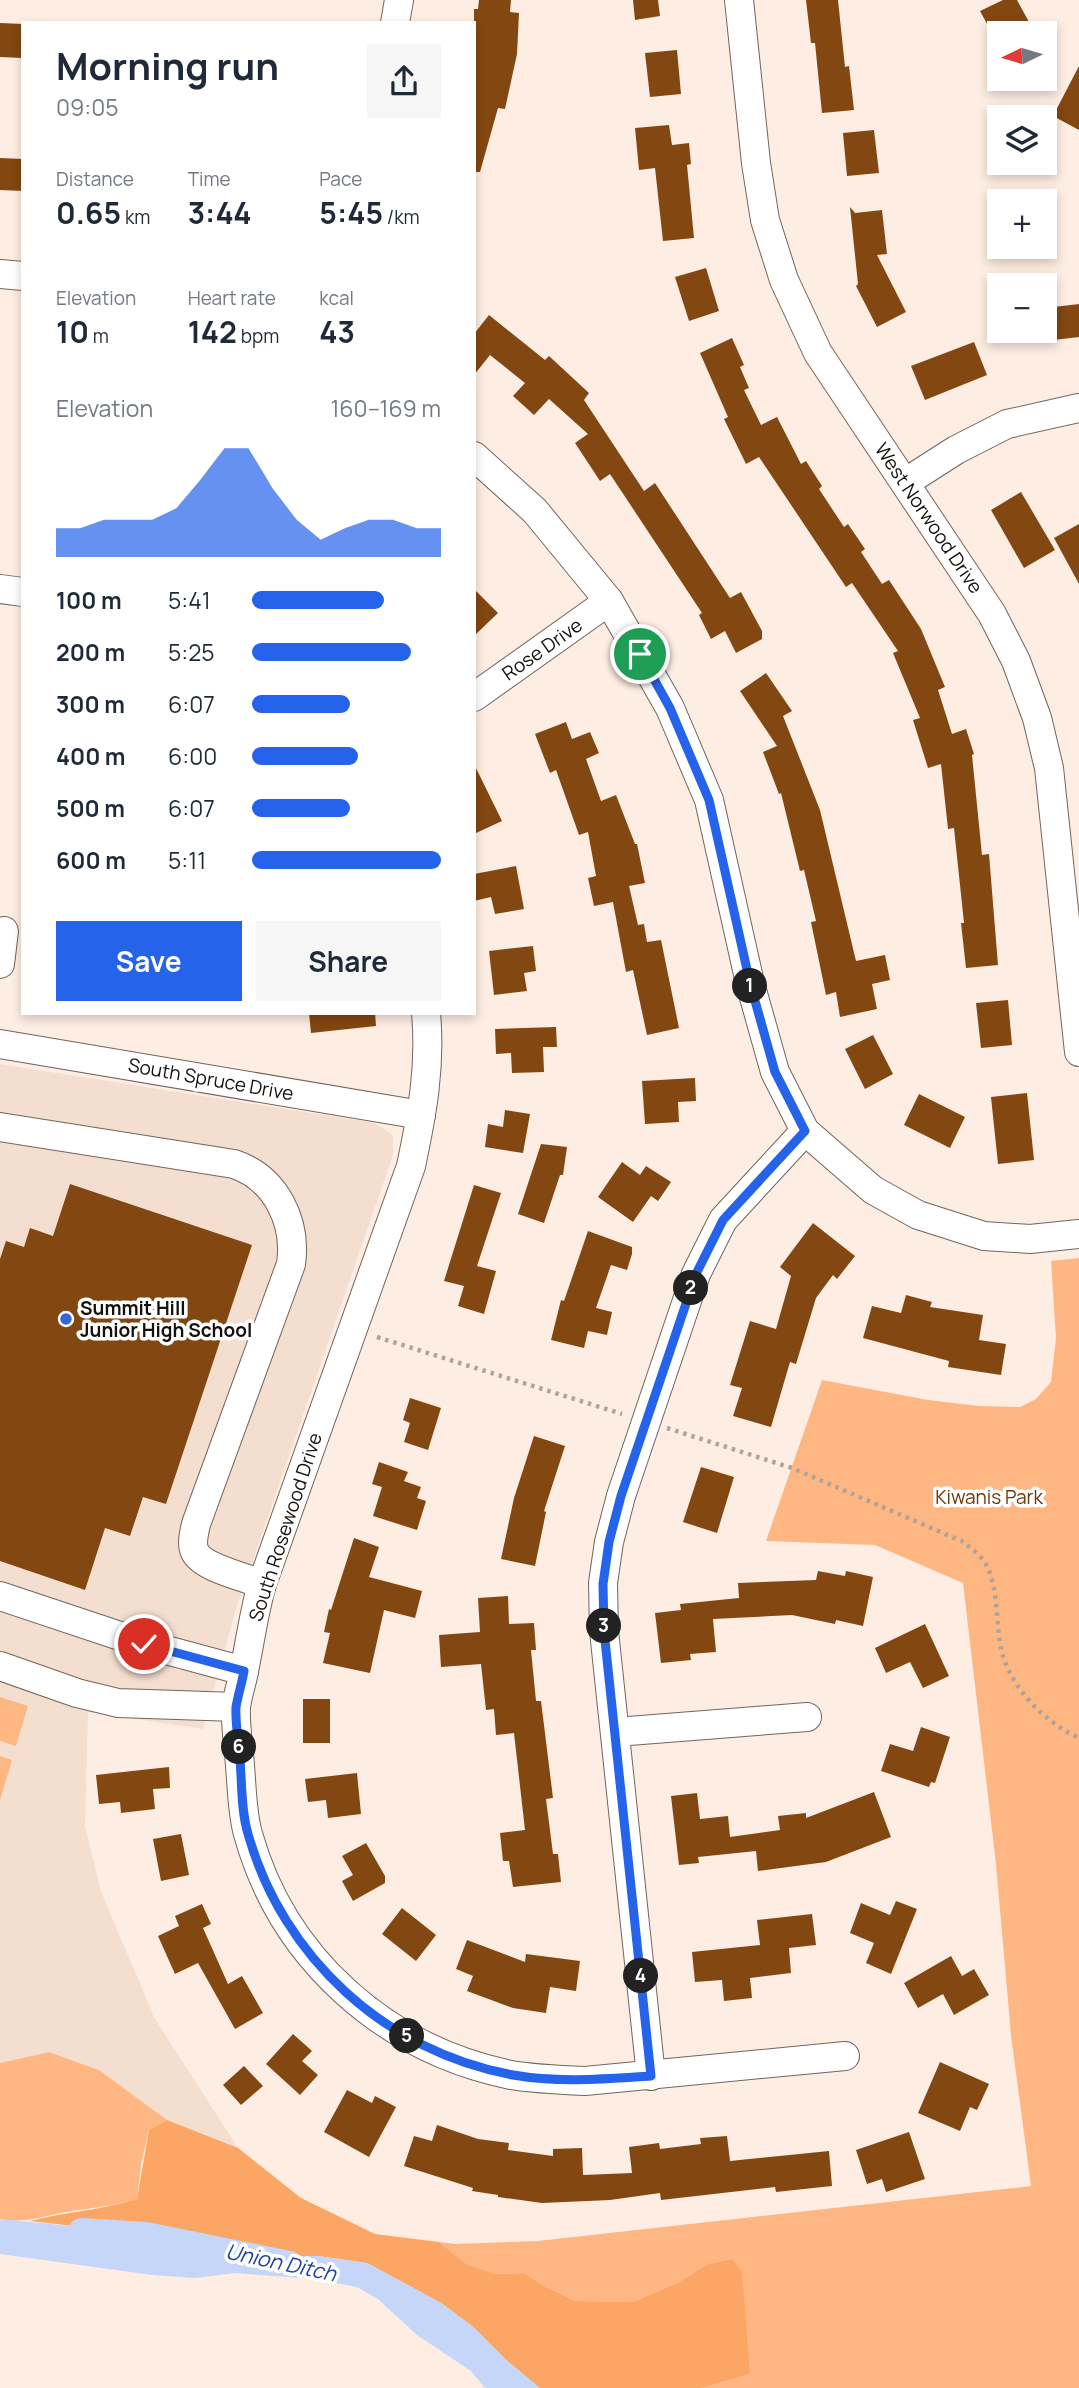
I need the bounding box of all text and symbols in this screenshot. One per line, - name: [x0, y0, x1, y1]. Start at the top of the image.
- north arrow: [987, 21, 1057, 91]
- map controls: [987, 21, 1057, 343]
- text: Morning run: [56, 39, 279, 91]
- button: share: [367, 44, 441, 118]
- text: 09:05: [56, 91, 119, 123]
- button: layers: [987, 105, 1057, 175]
- text: Distance: [56, 166, 134, 192]
- text: Time: [188, 166, 231, 192]
- text: Pace: [319, 166, 362, 192]
- button: +: [987, 189, 1057, 259]
- text: 0.65: [56, 192, 121, 233]
- text: 3:44: [188, 192, 252, 233]
- text: 5:45: [319, 192, 383, 233]
- text: km: [121, 204, 150, 230]
- text: /km: [383, 204, 420, 230]
- button: −: [987, 273, 1057, 343]
- text: Elevation: [56, 285, 136, 311]
- text: Heart rate: [188, 285, 276, 311]
- text: kcal: [319, 285, 354, 311]
- text: 10: [56, 311, 89, 352]
- text: 142: [188, 311, 237, 352]
- text: 43: [319, 311, 355, 352]
- text: m: [89, 323, 109, 349]
- text: bpm: [237, 323, 279, 349]
- text: Elevation: [56, 392, 153, 424]
- text: 160–169 m: [330, 392, 441, 424]
- street label: West Norwood Drive: [869, 438, 989, 598]
- text: 100 m: [56, 584, 122, 616]
- text: 5:41: [168, 584, 211, 616]
- street label: Rose Drive: [497, 612, 587, 686]
- pin: [610, 624, 670, 684]
- icon: arrive: [621, 635, 659, 673]
- text: 200 m: [56, 636, 125, 668]
- text: 5:25: [168, 636, 215, 668]
- text: 300 m: [56, 688, 125, 720]
- text: 6:07: [168, 688, 215, 720]
- text: 400 m: [56, 740, 126, 772]
- text: 6:00: [168, 740, 217, 772]
- text: 500 m: [56, 792, 125, 824]
- text: 6:07: [168, 792, 215, 824]
- text: 600 m: [56, 844, 126, 876]
- text: 5:11: [168, 844, 206, 876]
- button: Save: [56, 921, 242, 1001]
- button: Share: [256, 921, 441, 1001]
- pin: 1: [732, 968, 768, 1004]
- text: 1: [745, 972, 754, 998]
- street label: South Spruce Drive: [126, 1052, 296, 1106]
- pin: 2: [674, 1270, 708, 1306]
- text: 2: [685, 1274, 696, 1300]
- place label: Summit Hill Junior High School: [80, 1295, 252, 1343]
- marker: Summit Hill Junior High School: [58, 1311, 74, 1327]
- street label: South Rosewood Drive: [242, 1429, 328, 1625]
- park label: Kiwanis Park: [935, 1484, 1043, 1510]
- pin: 3: [586, 1608, 622, 1644]
- text: 3: [598, 1612, 609, 1638]
- pin: [114, 1614, 174, 1674]
- icon: check: [125, 1625, 163, 1663]
- pin: 6: [222, 1730, 256, 1764]
- text: 6: [233, 1733, 244, 1759]
- pin: 4: [624, 1958, 658, 1994]
- text: 4: [635, 1962, 646, 1988]
- pin: 5: [390, 2018, 424, 2054]
- text: 5: [401, 2022, 412, 2048]
- water label: Union Ditch: [223, 2237, 340, 2288]

